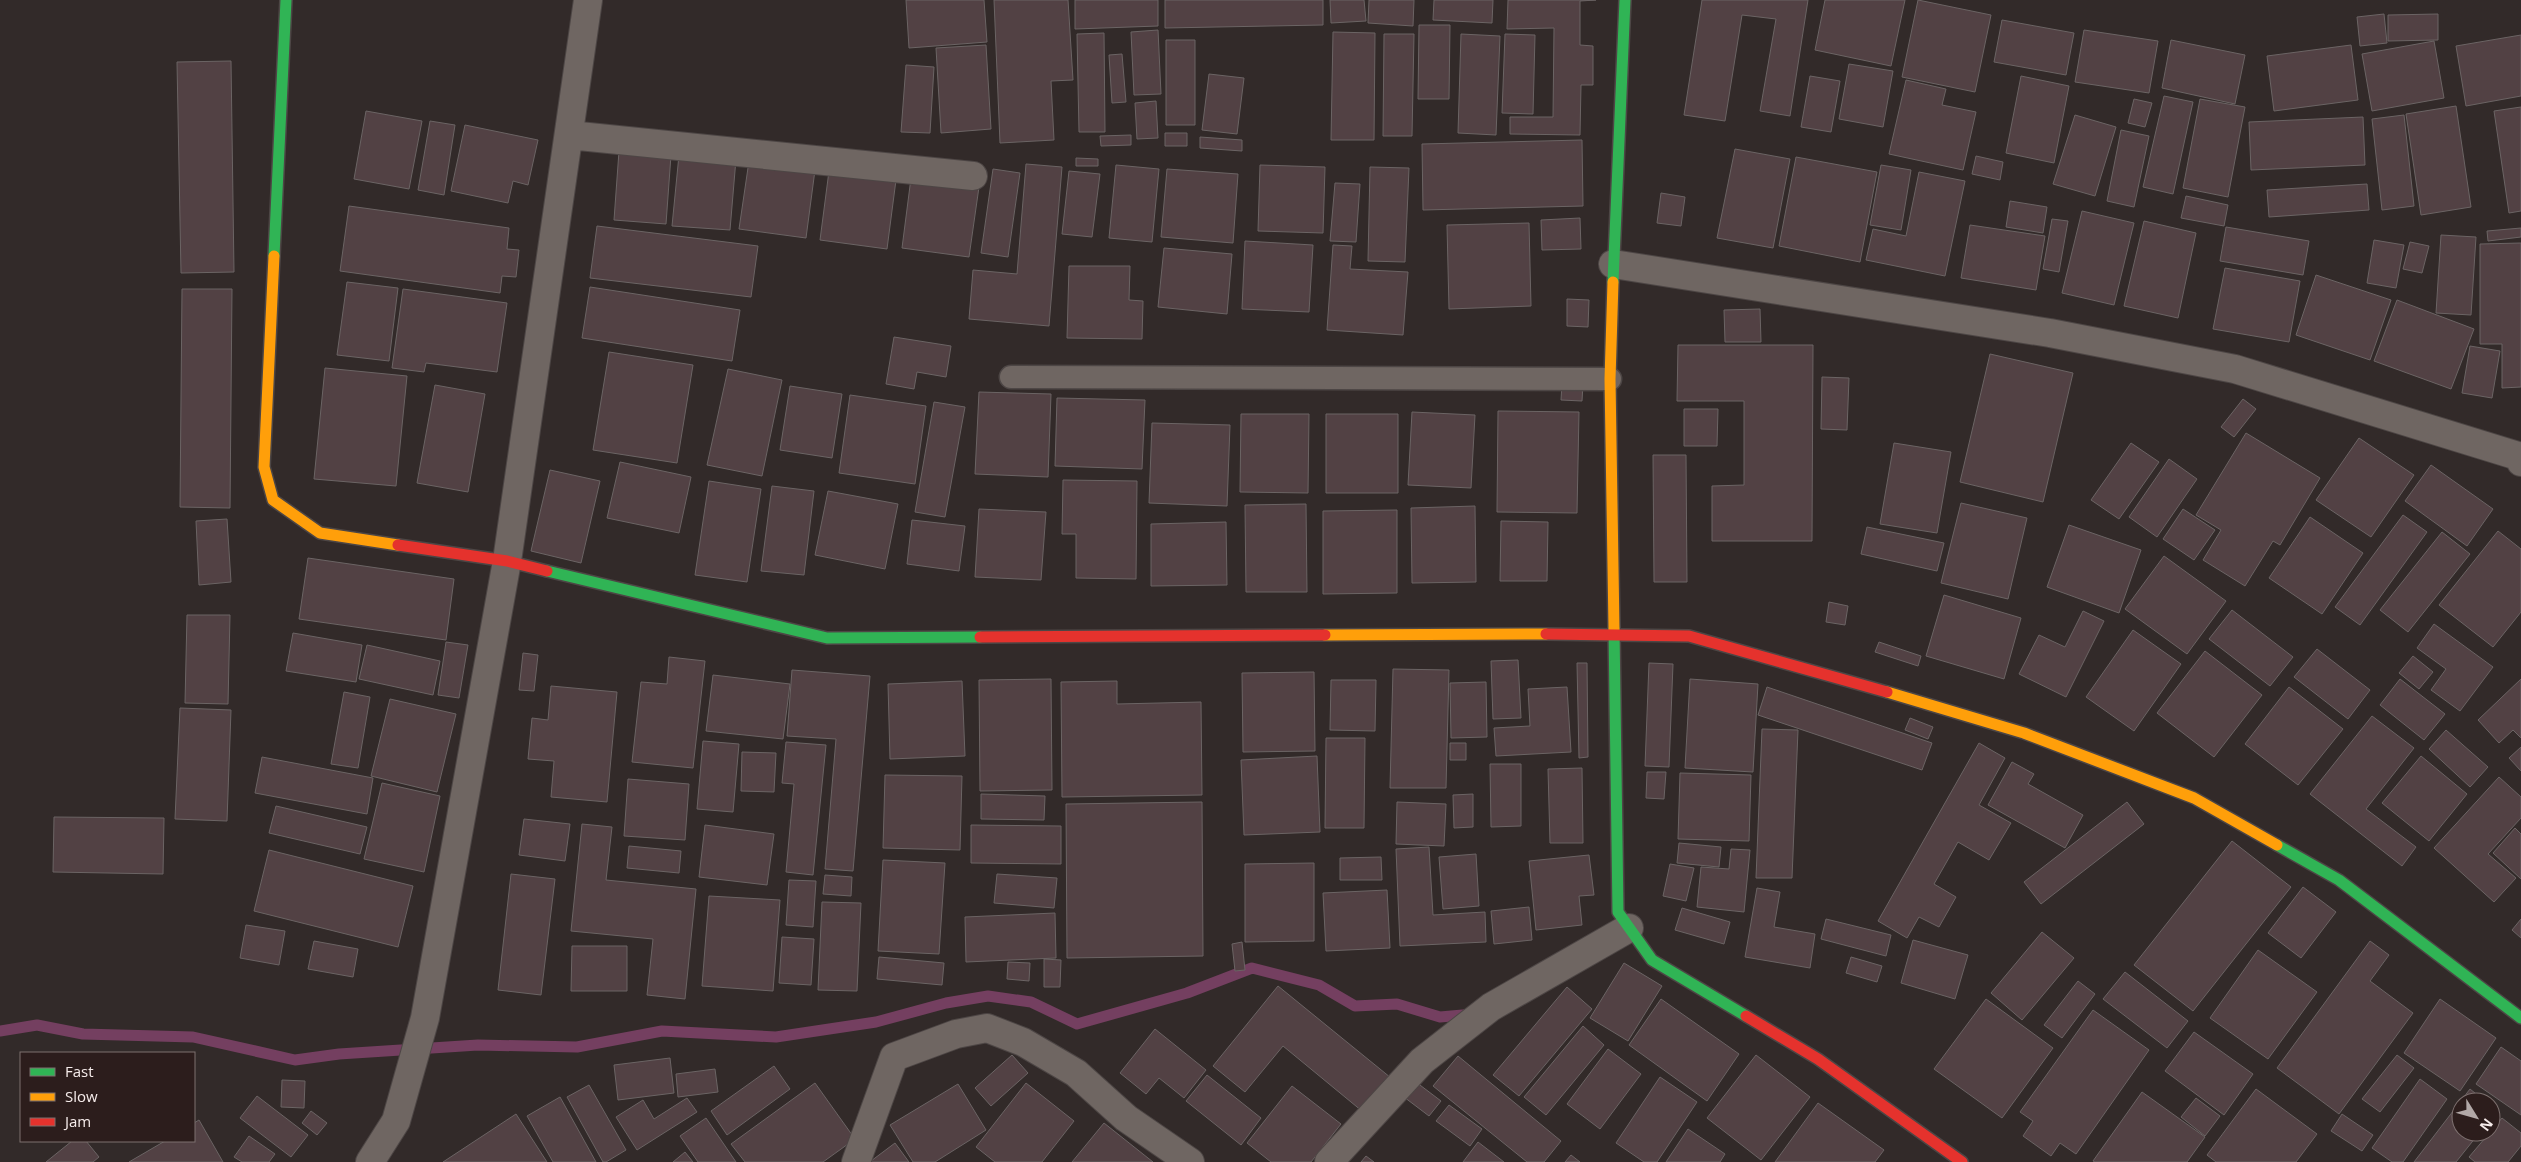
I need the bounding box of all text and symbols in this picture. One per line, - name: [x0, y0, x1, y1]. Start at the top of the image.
- legend: [20, 1052, 195, 1142]
- text: Fast: [65, 1061, 94, 1081]
- text: Slow: [65, 1086, 98, 1106]
- north arrow: [2451, 1092, 2501, 1142]
- text: Jam: [63, 1111, 91, 1131]
- text: N: [2476, 1115, 2498, 1135]

